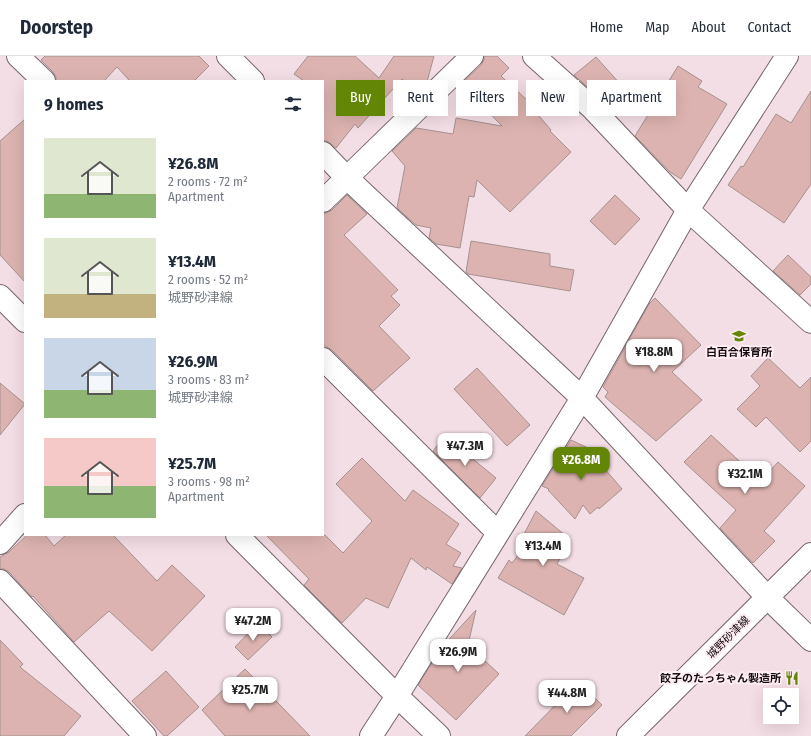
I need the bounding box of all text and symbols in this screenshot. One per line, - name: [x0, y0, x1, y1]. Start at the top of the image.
- text: Doorstep: [20, 16, 93, 39]
- text: Home: [590, 19, 623, 36]
- text: Map: [645, 19, 669, 36]
- text: About: [691, 19, 726, 36]
- text: Contact: [748, 19, 791, 36]
- chip: Buy: [336, 80, 385, 116]
- chip: Rent: [393, 80, 448, 116]
- chip: Filters: [456, 80, 518, 116]
- chip: New: [526, 80, 579, 116]
- chip: Apartment: [587, 80, 676, 116]
- icon: filters: [282, 93, 304, 115]
- text: 9 homes: [44, 94, 103, 115]
- text: ¥26.8M: [168, 153, 218, 174]
- icon: home: [76, 154, 124, 202]
- text: 2 rooms · 72 m²: [168, 174, 248, 189]
- text: Apartment: [168, 189, 224, 204]
- text: ¥13.4M: [168, 251, 216, 272]
- icon: home: [76, 254, 124, 302]
- text: 2 rooms · 52 m²: [168, 272, 248, 287]
- text: 城野砂津線: [168, 290, 233, 305]
- school or university icon: 白百合保育所: [731, 328, 747, 344]
- pin: ¥18.8M: [621, 339, 687, 373]
- text: ¥18.8M: [635, 344, 673, 359]
- place label: 白百合保育所: [706, 346, 772, 359]
- text: ¥26.9M: [168, 351, 218, 372]
- icon: home: [76, 354, 124, 402]
- text: 3 rooms · 83 m²: [168, 372, 249, 387]
- text: 城野砂津線: [168, 390, 233, 405]
- pin: ¥47.3M: [432, 433, 498, 467]
- text: ¥47.3M: [446, 438, 484, 453]
- pin: ¥26.8M: [548, 447, 614, 481]
- text: ¥26.8M: [562, 452, 600, 467]
- text: ¥25.7M: [168, 453, 216, 474]
- icon: home: [76, 454, 124, 502]
- pin: ¥32.1M: [712, 461, 778, 495]
- text: ¥32.1M: [727, 466, 763, 481]
- text: 3 rooms · 98 m²: [168, 474, 250, 489]
- text: Apartment: [168, 489, 224, 504]
- pin: ¥13.4M: [510, 533, 576, 567]
- text: ¥13.4M: [525, 538, 561, 553]
- pin: ¥47.2M: [220, 608, 286, 642]
- text: ¥47.2M: [235, 613, 271, 628]
- street label: 城野砂津線: [704, 613, 752, 661]
- pin: ¥26.9M: [425, 639, 491, 673]
- text: ¥26.9M: [439, 644, 477, 659]
- restaurant icon: 餃子のたっちゃん製造所: [784, 670, 800, 686]
- place label: 餃子のたっちゃん製造所: [660, 672, 781, 685]
- pin: ¥25.7M: [217, 677, 283, 711]
- pin: ¥44.8M: [534, 680, 600, 714]
- text: ¥25.7M: [232, 682, 268, 697]
- text: ¥44.8M: [547, 685, 587, 700]
- map controls: [763, 688, 799, 724]
- button: locate: [763, 688, 799, 724]

